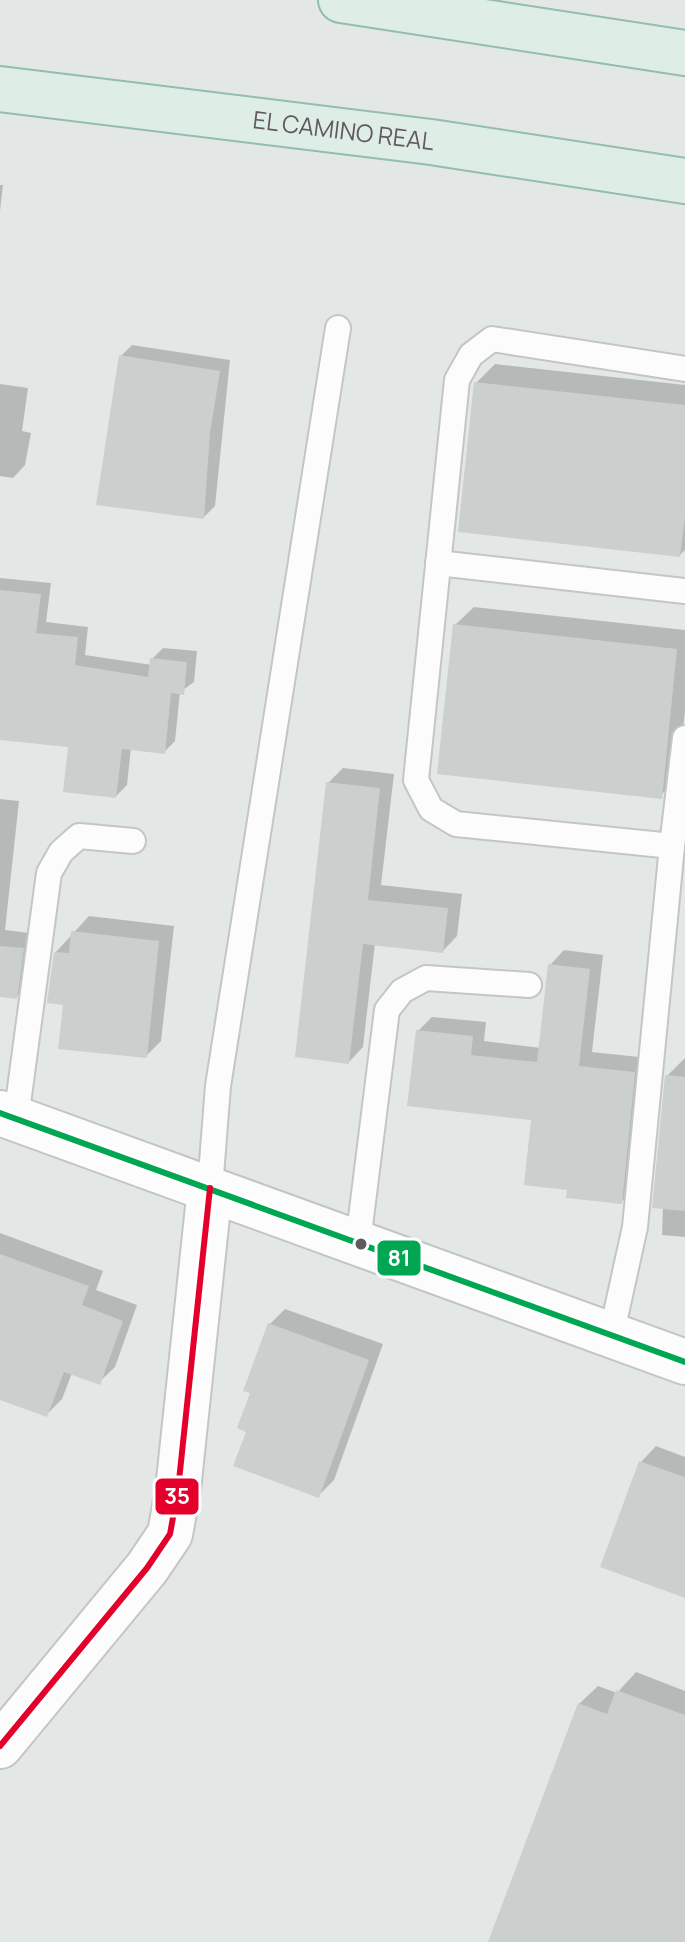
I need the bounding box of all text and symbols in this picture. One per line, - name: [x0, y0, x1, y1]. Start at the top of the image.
- street label: EL CAMINO REAL: [251, 102, 436, 157]
- unlabelled marker: [353, 1236, 369, 1252]
- line badge: 81: [376, 1239, 422, 1277]
- text: 81: [387, 1243, 411, 1273]
- line badge: 35: [154, 1477, 200, 1516]
- text: 35: [164, 1481, 190, 1511]

